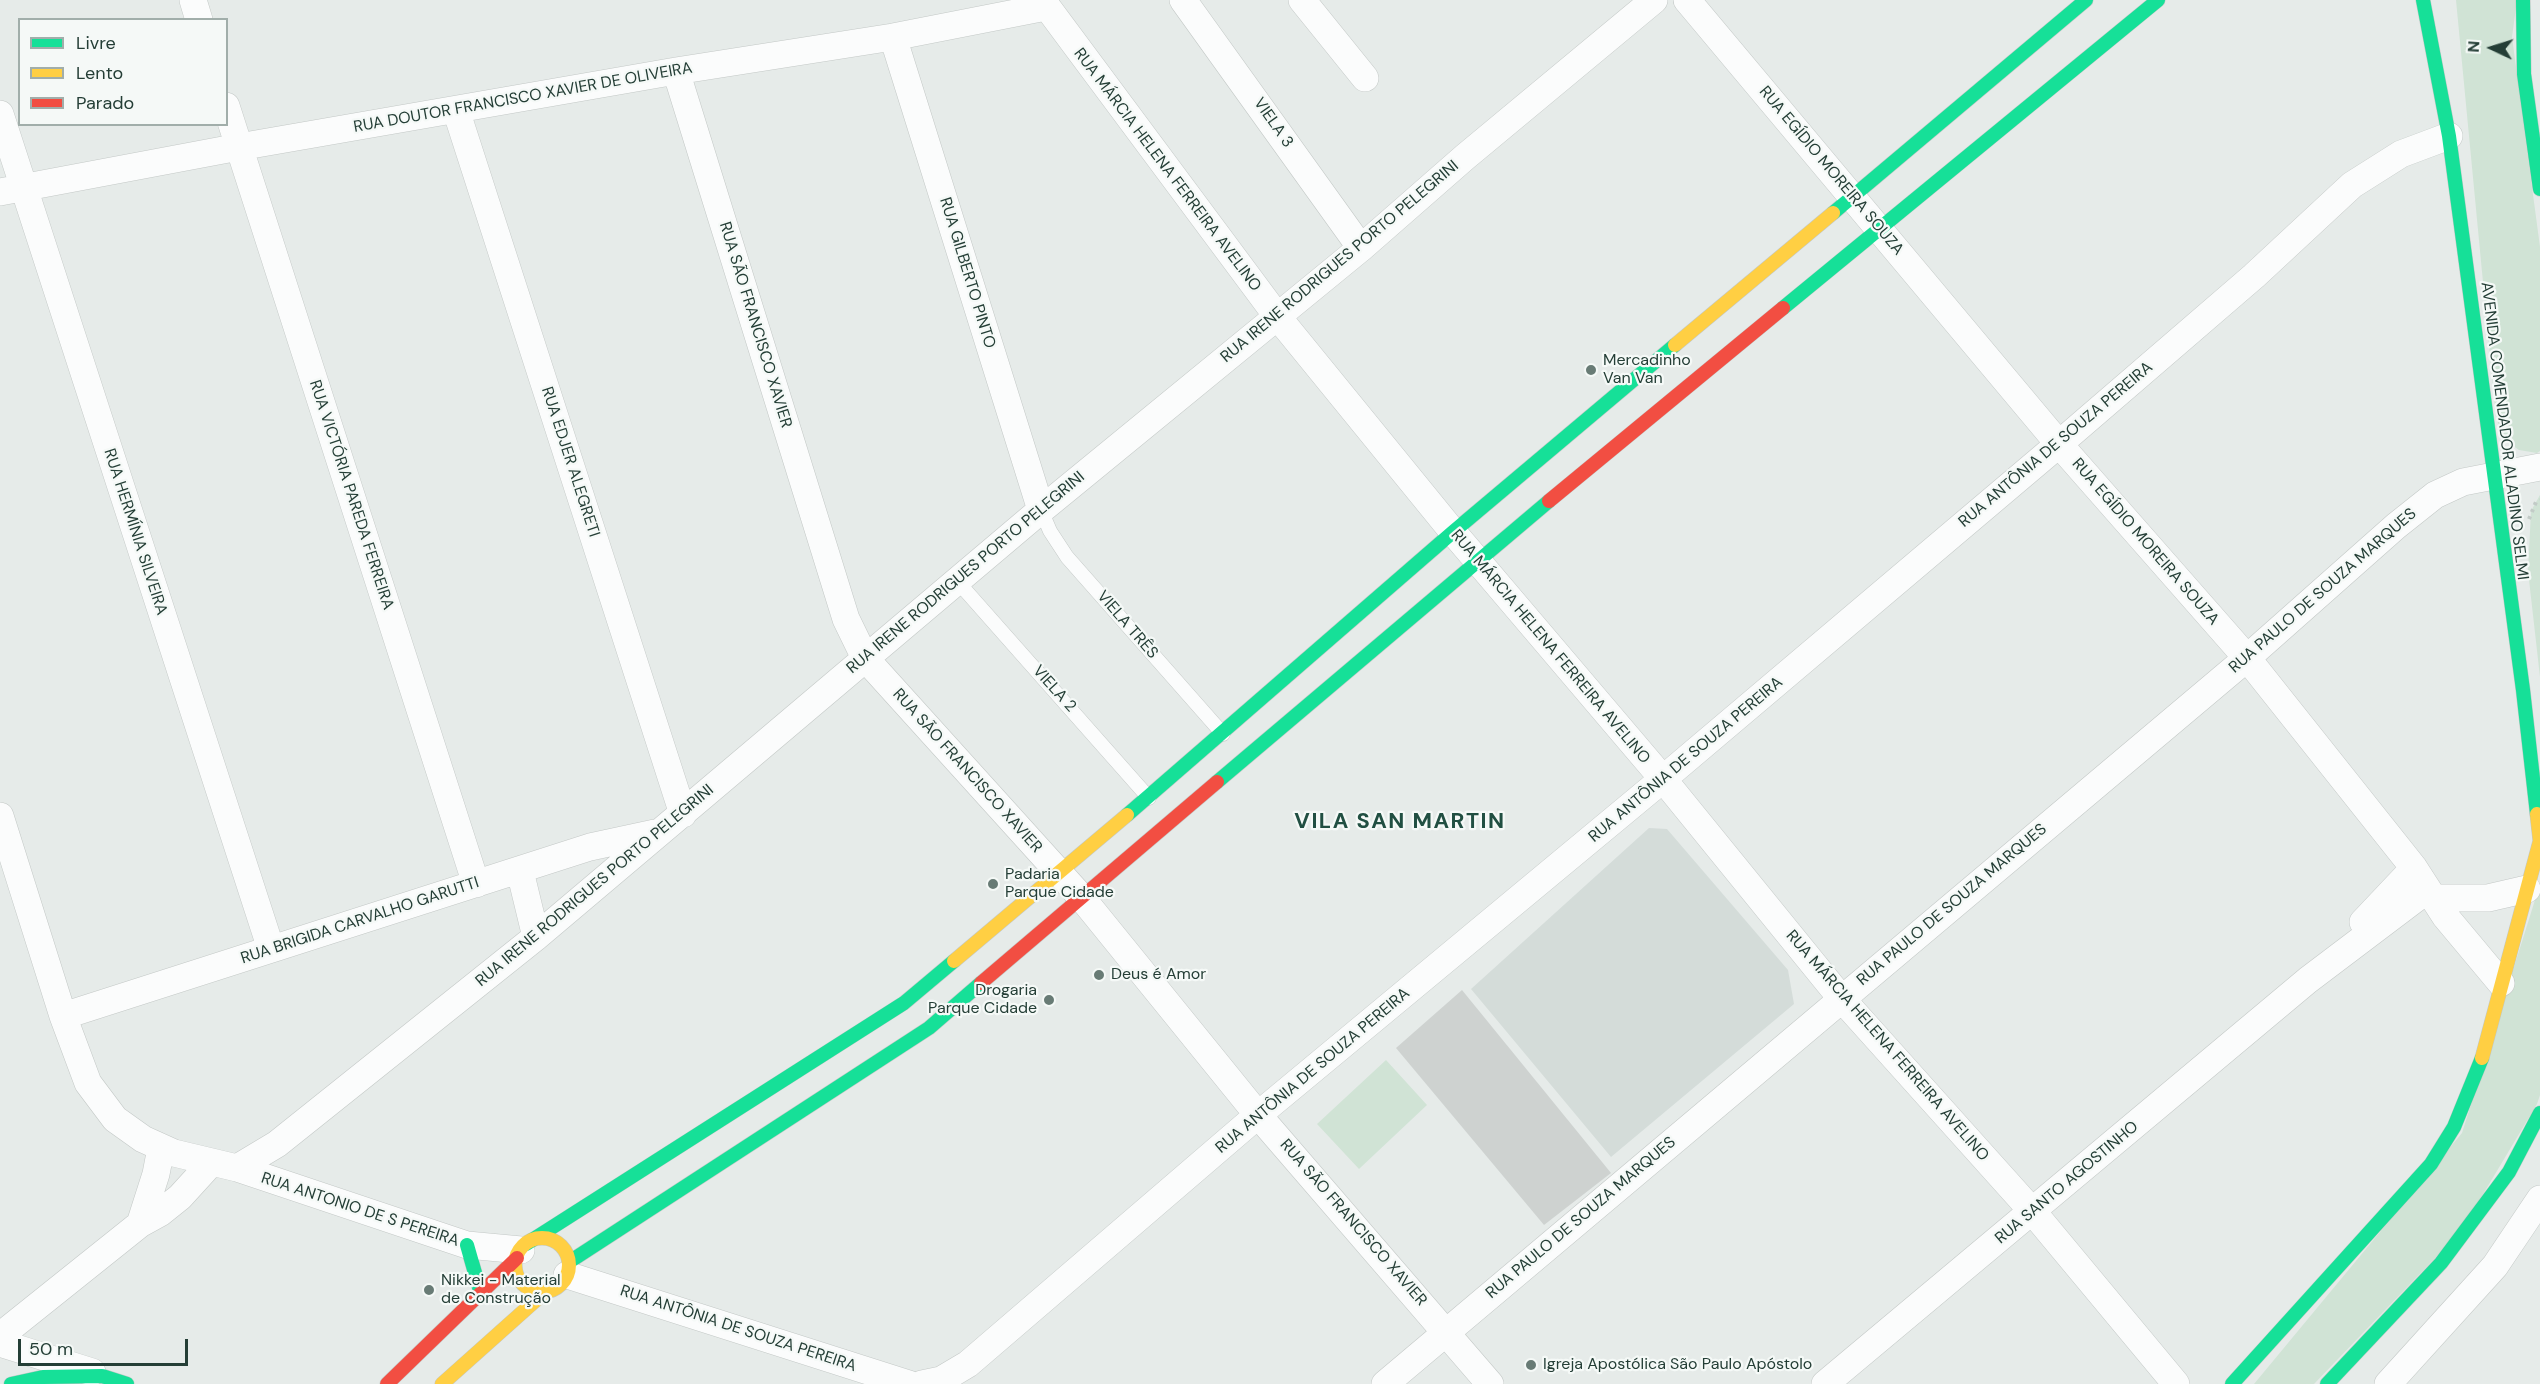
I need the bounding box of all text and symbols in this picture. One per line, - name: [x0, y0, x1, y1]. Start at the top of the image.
- legend: [18, 18, 228, 126]
- north arrow: [2462, 18, 2522, 78]
- text: Livre: [76, 31, 116, 55]
- text: N: [2463, 40, 2484, 53]
- street label: RUA MÁRCIA HELENA FERREIRA AVELINO: [1069, 45, 1265, 295]
- street label: RUA DOUTOR FRANCISCO XAVIER DE OLIVEIRA: [352, 59, 694, 137]
- text: Lento: [76, 61, 123, 85]
- street label: RUA EGÍDIO MOREIRA SOUZA: [1755, 83, 1907, 259]
- text: Parado: [76, 91, 134, 115]
- street label: VIELA 3: [1249, 94, 1297, 152]
- street label: RUA IRENE RODRIGUES PORTO PELEGRINI: [1217, 157, 1463, 367]
- street label: RUA GILBERTO PINTO: [935, 195, 999, 351]
- street label: RUA SÃO FRANCISCO XAVIER: [714, 220, 796, 430]
- street label: AVENIDA COMENDADOR ALADINO SELMI: [2476, 281, 2532, 581]
- place label: Mercadinho Van Van: [1603, 351, 1691, 389]
- street label: RUA ANTÔNIA DE SOUZA PEREIRA: [1955, 358, 2157, 532]
- marker: Mercadinho Van Van: [1584, 363, 1598, 377]
- street label: RUA VICTÓRIA PAREDA FERREIRA: [305, 378, 397, 612]
- street label: RUA EDJER ALEGRETI: [537, 385, 603, 539]
- street label: RUA HERMÍNIA SILVEIRA: [99, 446, 171, 618]
- street label: RUA EGÍDIO MOREIRA SOUZA: [2067, 455, 2223, 629]
- street label: RUA IRENE RODRIGUES PORTO PELEGRINI: [843, 468, 1089, 678]
- street label: RUA PAULO DE SOUZA MARQUES: [2226, 504, 2420, 678]
- street label: RUA MÁRCIA HELENA FERREIRA AVELINO: [1446, 526, 1654, 768]
- street label: VIELA TRÊS: [1092, 587, 1162, 663]
- street label: VIELA 2: [1028, 662, 1080, 716]
- street label: RUA ANTÔNIA DE SOUZA PEREIRA: [1585, 673, 1787, 847]
- street label: RUA SÃO FRANCISCO XAVIER: [888, 685, 1046, 857]
- street label: RUA IRENE RODRIGUES PORTO PELEGRINI: [472, 781, 718, 991]
- district label: VILA SAN MARTIN: [1294, 809, 1506, 835]
- street label: RUA PAULO DE SOUZA MARQUES: [1853, 820, 2051, 990]
- place label: Padaria Parque Cidade: [1005, 865, 1114, 903]
- street label: RUA BRIGIDA CARVALHO GARUTTI: [238, 873, 482, 969]
- marker: Padaria Parque Cidade: [986, 877, 1000, 891]
- street label: RUA MÁRCIA HELENA FERREIRA AVELINO: [1781, 927, 1993, 1165]
- place label: Deus é Amor: [1111, 965, 1206, 985]
- marker: Deus é Amor: [1092, 968, 1106, 982]
- place label: Drogaria Parque Cidade: [928, 981, 1037, 1019]
- street label: RUA ANTÔNIA DE SOUZA PEREIRA: [1212, 984, 1414, 1158]
- marker: Drogaria Parque Cidade: [1042, 993, 1056, 1007]
- street label: RUA SANTO AGOSTINHO: [1992, 1117, 2142, 1249]
- street label: RUA PAULO DE SOUZA MARQUES: [1482, 1133, 1680, 1303]
- street label: RUA SÃO FRANCISCO XAVIER: [1275, 1136, 1431, 1310]
- street label: RUA ANTONIO DE S PEREIRA: [259, 1169, 461, 1251]
- place label: Nikkei - Material de Construção: [441, 1271, 561, 1309]
- street label: RUA ANTÔNIA DE SOUZA PEREIRA: [617, 1282, 859, 1376]
- marker: Nikkei - Material de Construção: [422, 1283, 436, 1297]
- scale bar: [21, 1327, 190, 1365]
- text: 50 m: [29, 1337, 73, 1361]
- place label: Igreja Apostólica São Paulo Apóstolo: [1543, 1355, 1812, 1375]
- marker: Igreja Apostólica São Paulo Apóstolo: [1524, 1358, 1538, 1372]

